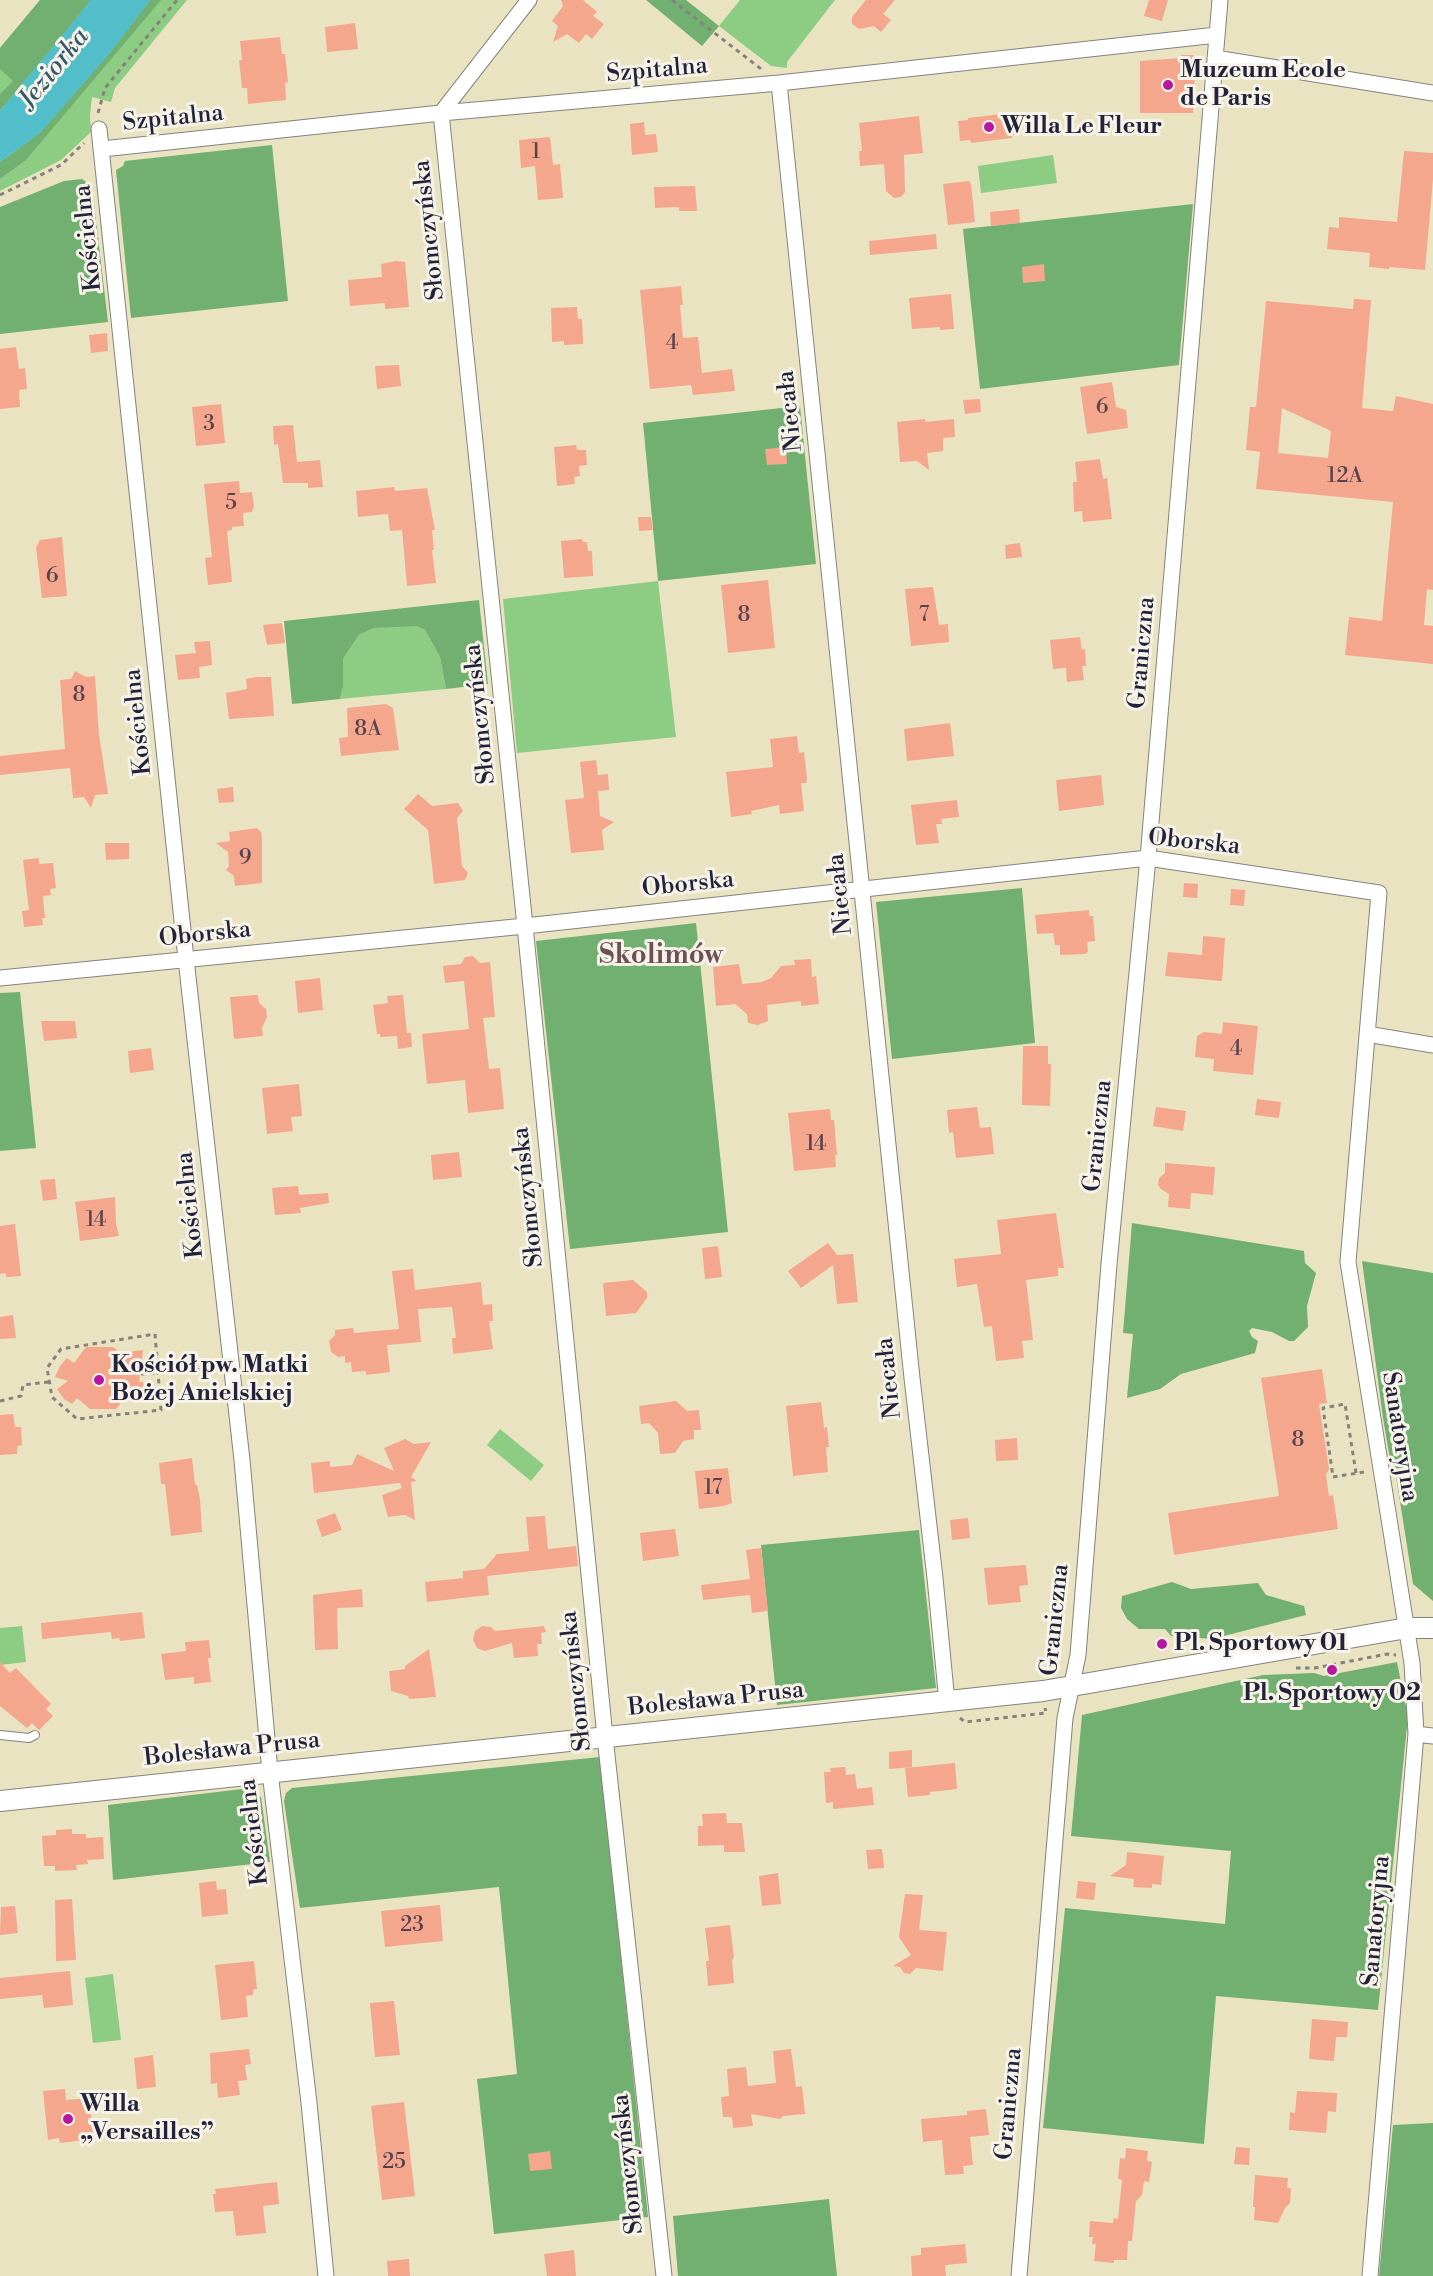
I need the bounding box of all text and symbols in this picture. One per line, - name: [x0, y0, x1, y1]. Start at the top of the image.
- water label: Jeziorka: [13, 23, 97, 115]
- street label: Szpitalna: [605, 52, 709, 90]
- place label: Muzeum Ecole de Paris: [1180, 57, 1346, 113]
- marker: Muzeum Ecole de Paris: [1161, 78, 1175, 92]
- street label: Szpitalna: [121, 99, 225, 139]
- place label: Willa Le Fleur: [1001, 113, 1162, 141]
- marker: Willa Le Fleur: [982, 120, 996, 134]
- house number: 1: [531, 140, 541, 166]
- street label: Słomczyńska: [408, 158, 452, 302]
- street label: Kościelna: [69, 183, 109, 293]
- house number: 4: [666, 331, 678, 357]
- street label: Niecała: [772, 369, 810, 453]
- house number: 6: [1096, 395, 1108, 421]
- house number: 3: [203, 412, 215, 438]
- house number: 12A: [1327, 464, 1363, 490]
- house number: 5: [225, 491, 237, 517]
- house number: 6: [46, 564, 58, 590]
- street label: Graniczna: [1124, 596, 1162, 710]
- house number: 8: [738, 603, 750, 629]
- house number: 7: [919, 603, 929, 629]
- street label: Słomczyńska: [459, 642, 503, 786]
- street label: Kościelna: [119, 667, 159, 777]
- house number: 8: [73, 683, 85, 709]
- house number: 8A: [354, 717, 382, 743]
- street label: Oborska: [1147, 824, 1241, 862]
- house number: 9: [239, 846, 251, 872]
- street label: Niecała: [822, 852, 860, 936]
- street label: Oborska: [641, 866, 735, 904]
- street label: Oborska: [158, 916, 252, 954]
- district label: Skolimów: [599, 941, 723, 973]
- house number: 4: [1230, 1037, 1242, 1063]
- street label: Graniczna: [1079, 1079, 1119, 1193]
- street label: Słomczyńska: [507, 1125, 551, 1269]
- house number: 14: [806, 1132, 826, 1158]
- street label: Kościelna: [171, 1150, 211, 1260]
- house number: 14: [86, 1208, 106, 1234]
- street label: Niecała: [871, 1336, 909, 1420]
- place label: Kościół pw. Matki Bożej Anielskiej: [111, 1352, 308, 1408]
- street label: Sanatoryjna: [1375, 1370, 1423, 1504]
- marker: Kościół pw. Matki Bożej Anielskiej: [92, 1373, 106, 1387]
- house number: 8: [1292, 1428, 1304, 1454]
- house number: 17: [704, 1476, 722, 1502]
- street label: Graniczna: [1036, 1563, 1076, 1677]
- street label: Słomczyńska: [555, 1609, 599, 1753]
- place label: Pl. Sportowy 01: [1174, 1630, 1348, 1658]
- marker: Pl. Sportowy 01: [1155, 1637, 1169, 1651]
- marker: Pl. Sportowy 02: [1325, 1663, 1339, 1677]
- street label: Bolesława Prusa: [627, 1676, 805, 1724]
- place label: Pl. Sportowy 02: [1243, 1680, 1421, 1708]
- street label: Bolesława Prusa: [143, 1726, 321, 1774]
- street label: Kościelna: [234, 1777, 276, 1887]
- street label: Sanatoryjna: [1357, 1854, 1397, 1988]
- house number: 23: [400, 1913, 424, 1939]
- street label: Graniczna: [991, 2047, 1029, 2161]
- place label: Willa „Versailles”: [80, 2091, 214, 2147]
- street label: Słomczyńska: [607, 2092, 651, 2236]
- marker: Willa „Versailles”: [61, 2112, 75, 2126]
- house number: 25: [382, 2150, 406, 2176]

